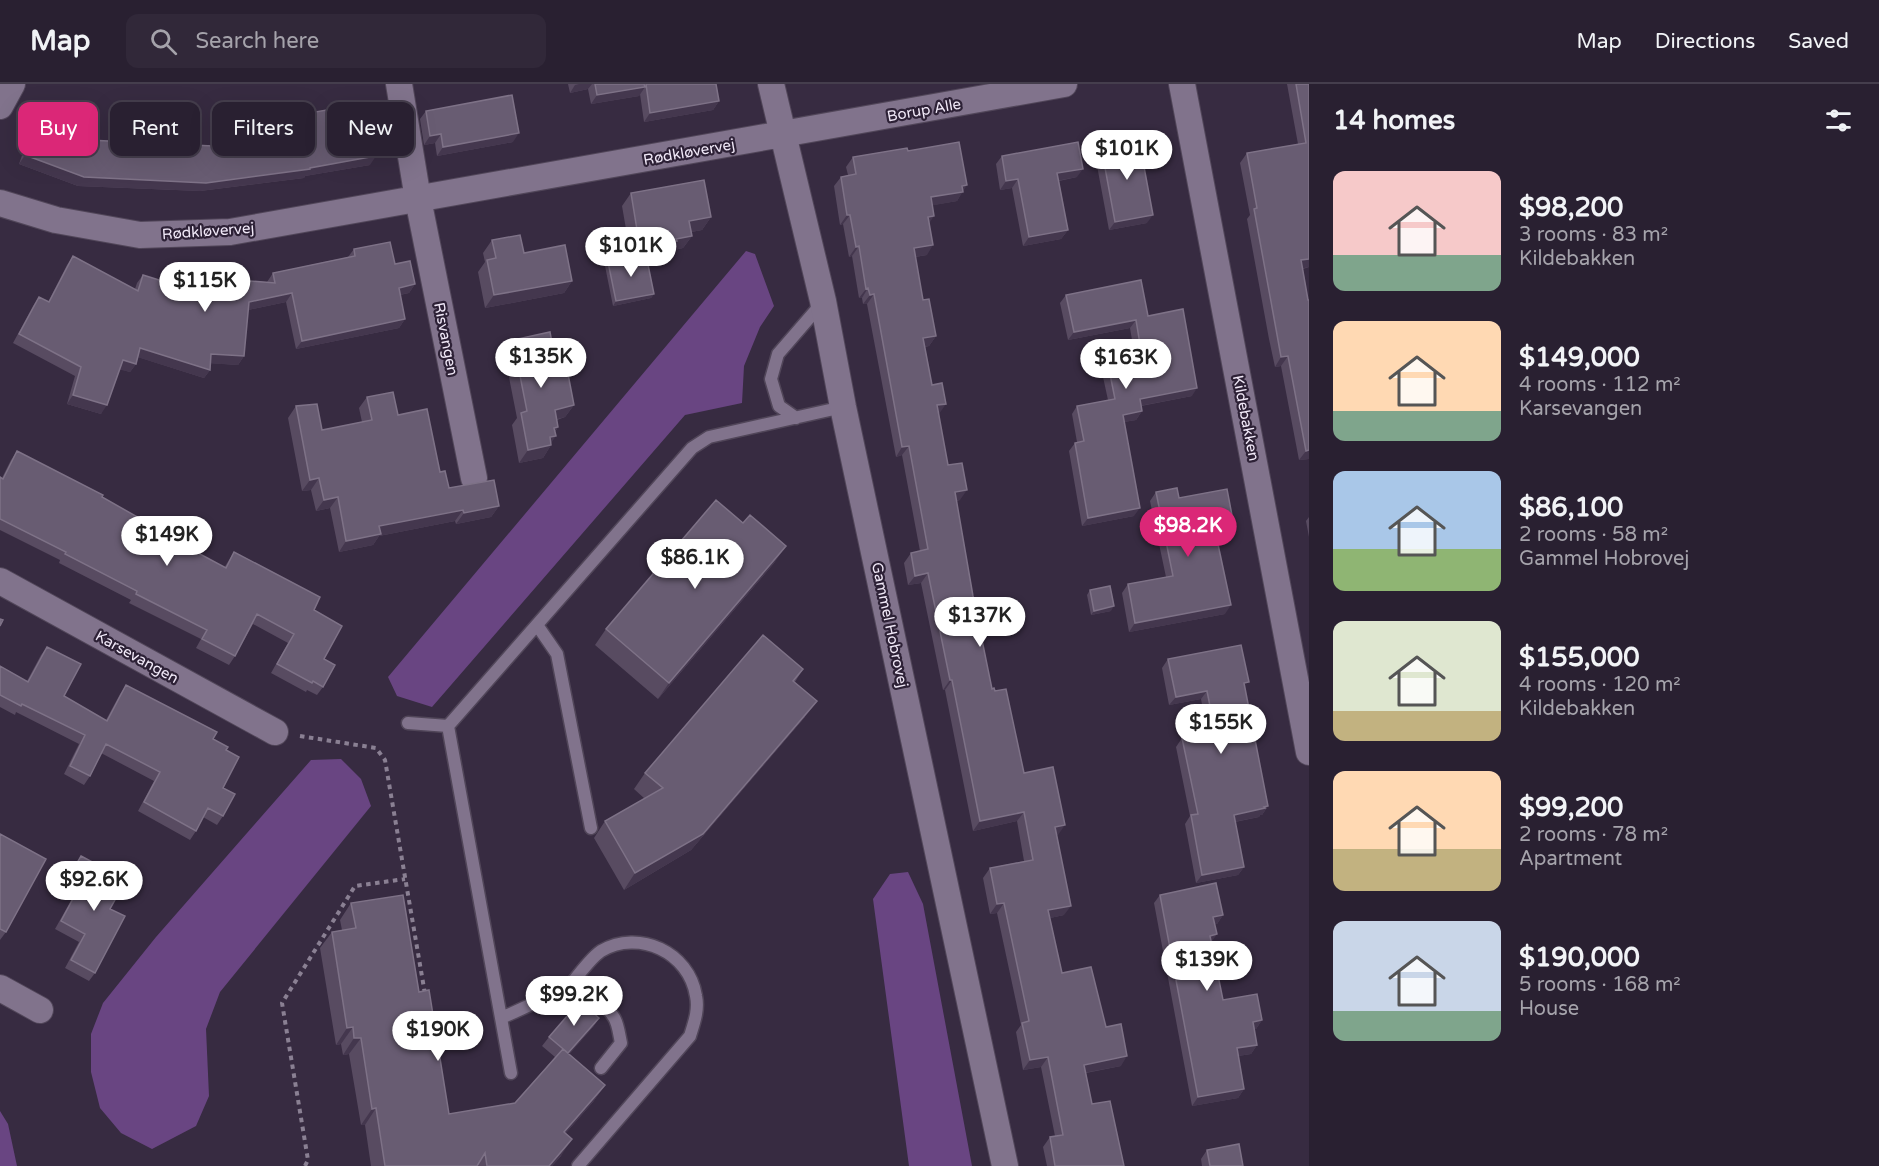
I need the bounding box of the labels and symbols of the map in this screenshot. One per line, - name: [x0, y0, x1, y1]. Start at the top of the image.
- street label: Borup Alle: [886, 95, 962, 125]
- pin: $101K: [1085, 130, 1169, 181]
- street label: Rødkløvervej: [642, 135, 736, 169]
- street label: Rødkløvervej: [161, 219, 255, 243]
- pin: $101K: [589, 227, 673, 278]
- pin: $115K: [163, 262, 247, 313]
- street label: Risvangen: [430, 301, 462, 377]
- pin: $135K: [499, 338, 583, 389]
- pin: $163K: [1084, 339, 1168, 390]
- street label: Kildebakken: [1229, 373, 1263, 463]
- pin: $98.2K: [1139, 507, 1237, 558]
- pin: $149K: [125, 516, 209, 567]
- pin: $86.1K: [646, 539, 744, 590]
- street label: Gammel Hobrovej: [868, 561, 912, 689]
- pin: $137K: [938, 597, 1022, 648]
- street label: Karsevangen: [92, 627, 182, 687]
- pin: $155K: [1179, 704, 1263, 755]
- pin: $92.6K: [45, 861, 143, 912]
- pin: $139K: [1165, 941, 1249, 992]
- pin: $99.2K: [525, 976, 623, 1027]
- pin: $190K: [396, 1011, 480, 1062]

